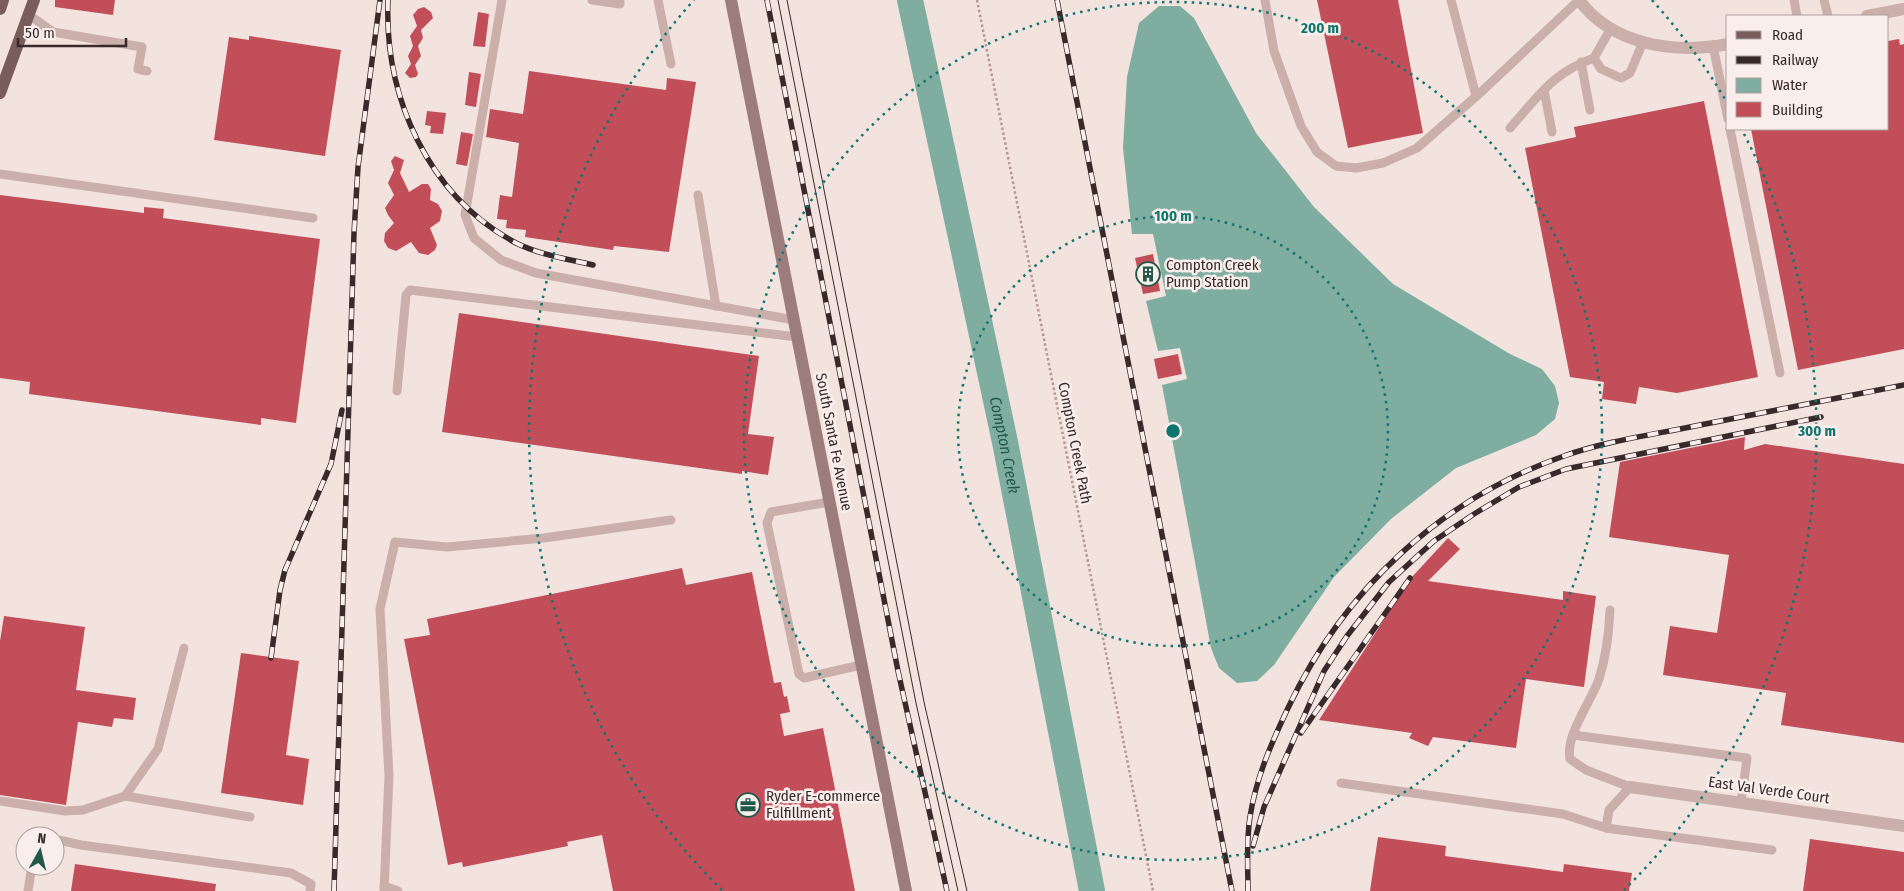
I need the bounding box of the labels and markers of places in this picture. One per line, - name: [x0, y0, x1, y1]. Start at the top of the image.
- place label: Compton Creek Pump Station: [1166, 256, 1259, 291]
- building icon: Compton Creek Pump Station: [1135, 261, 1161, 287]
- centre of rings: [1164, 422, 1182, 440]
- place label: Ryder E-commerce Fulfillment: [766, 787, 880, 822]
- office icon: Ryder E-commerce Fulfillment: [735, 792, 761, 818]

